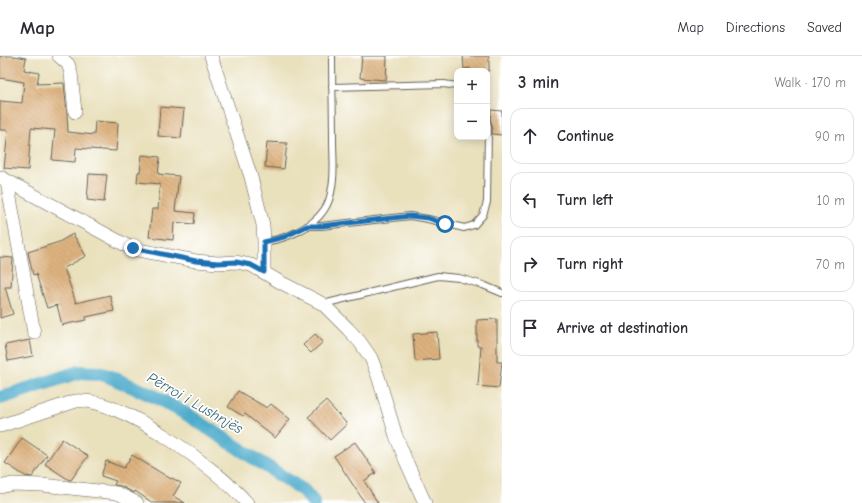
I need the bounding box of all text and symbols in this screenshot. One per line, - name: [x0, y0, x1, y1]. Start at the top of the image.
- text: Map: [20, 17, 55, 39]
- text: Map: [677, 19, 704, 36]
- text: Directions: [726, 19, 785, 36]
- text: Saved: [807, 19, 842, 36]
- map controls: [454, 68, 490, 140]
- button: +: [454, 68, 490, 104]
- text: 3 min: [518, 73, 559, 92]
- text: Walk · 170 m: [774, 75, 846, 90]
- button: −: [454, 104, 490, 140]
- icon: ahead: [519, 125, 541, 147]
- text: Continue: [557, 127, 614, 145]
- text: 90 m: [815, 129, 845, 144]
- icon: left: [519, 189, 541, 211]
- text: Turn left: [557, 191, 613, 209]
- text: 10 m: [817, 193, 845, 208]
- route start: [436, 215, 454, 233]
- route end: [124, 239, 142, 257]
- icon: right: [519, 253, 541, 275]
- text: Turn right: [557, 255, 623, 273]
- text: 70 m: [816, 257, 845, 272]
- icon: arrive: [519, 317, 541, 339]
- text: Arrive at destination: [557, 319, 688, 337]
- water label: Përroi i Lushnjës: [144, 368, 247, 438]

